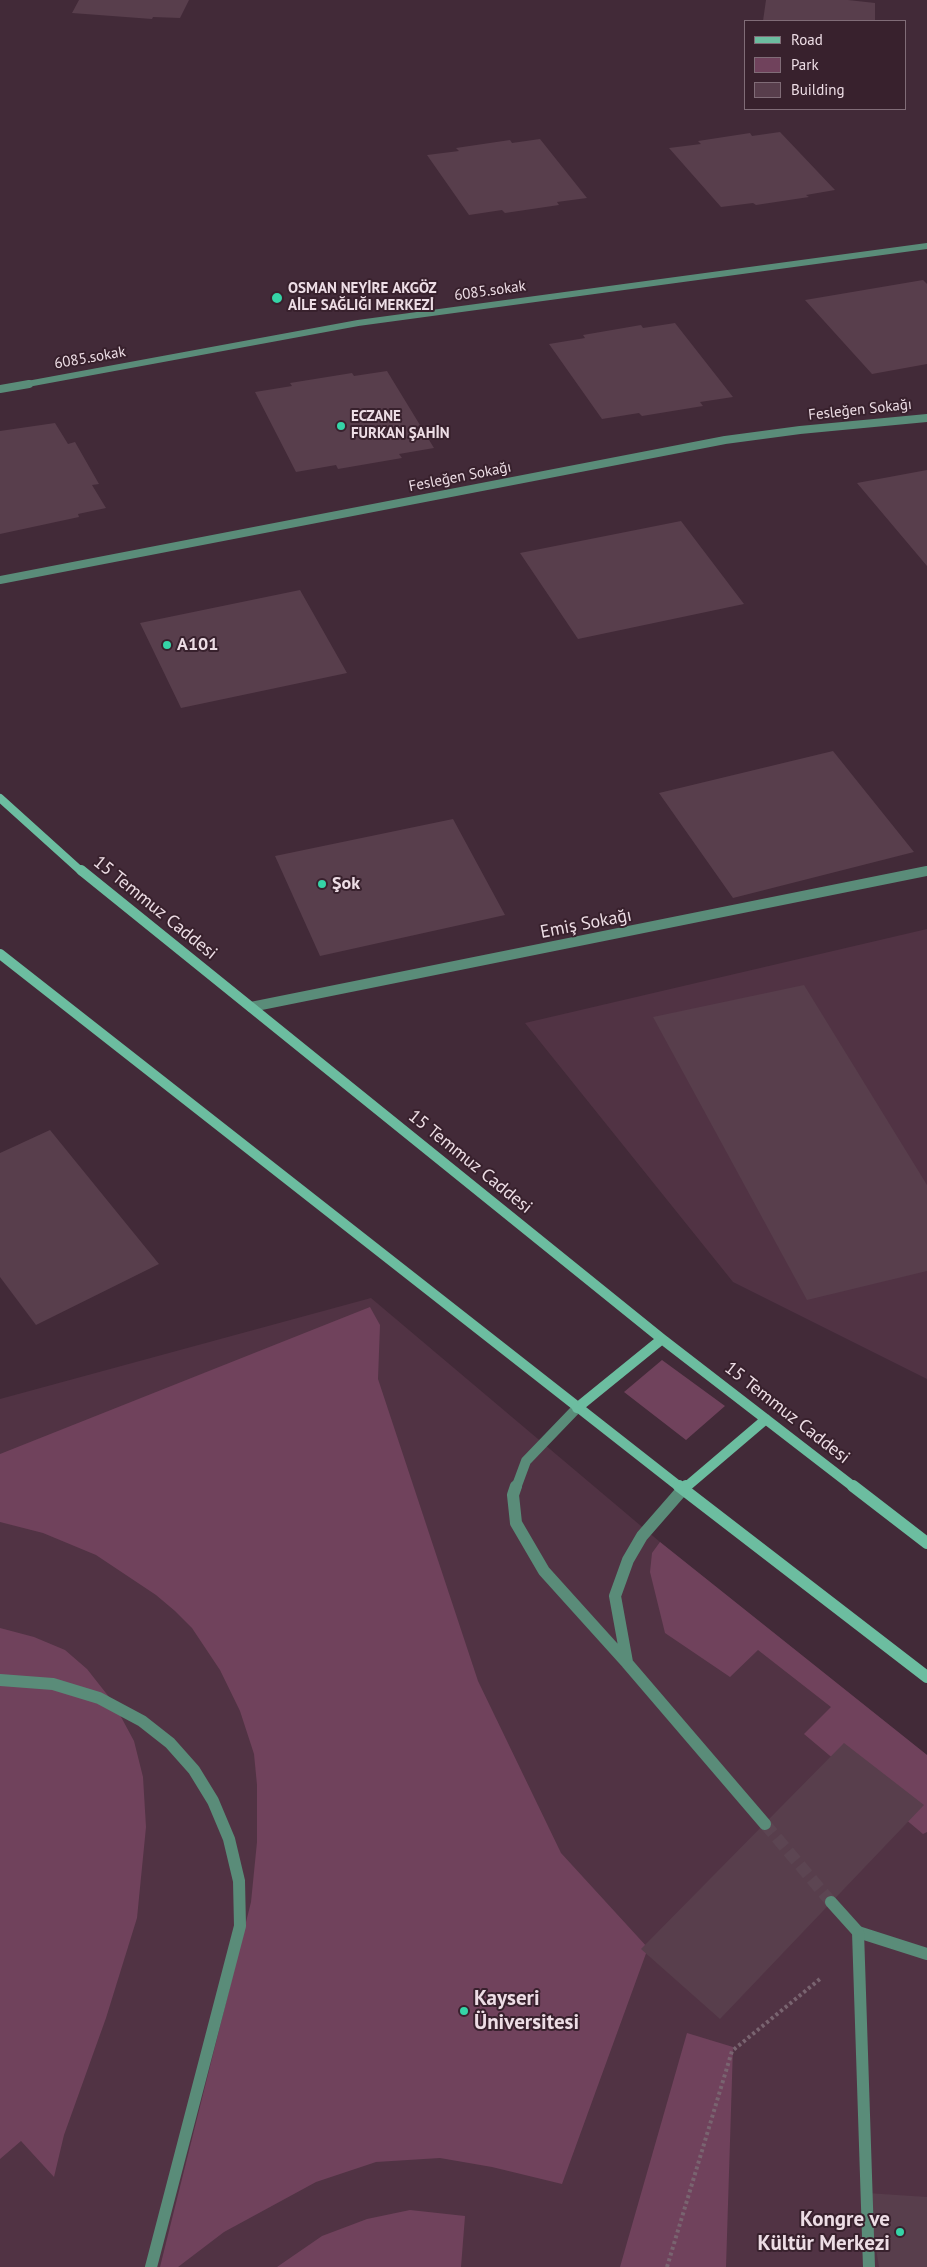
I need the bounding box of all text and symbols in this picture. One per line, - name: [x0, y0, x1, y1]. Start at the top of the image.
- legend: [744, 20, 907, 110]
- text: Road: [791, 30, 823, 49]
- text: Park: [791, 55, 819, 74]
- text: Building: [791, 80, 845, 99]
- street label: 6085.sokak: [453, 277, 527, 305]
- place label: OSMAN NEYİRE AKGÖZ AİLE SAĞLIĞI MERKEZİ: [288, 280, 437, 315]
- marker: OSMAN NEYİRE AKGÖZ AİLE SAĞLIĞI MERKEZİ: [270, 291, 284, 305]
- street label: 6085.sokak: [53, 343, 127, 373]
- street label: Fesleğen Sokağı: [807, 396, 913, 424]
- place label: ECZANE FURKAN ŞAHİN: [351, 408, 450, 443]
- marker: ECZANE FURKAN ŞAHİN: [335, 420, 347, 432]
- street label: Fesleğen Sokağı: [407, 458, 513, 496]
- place label: A101: [177, 634, 219, 656]
- marker: A101: [161, 639, 173, 651]
- street label: 15 Temmuz Caddesi: [89, 852, 221, 964]
- place label: Şok: [332, 873, 360, 895]
- marker: Şok: [316, 878, 328, 890]
- street label: Emiş Sokağı: [538, 905, 634, 943]
- street label: 15 Temmuz Caddesi: [404, 1106, 536, 1218]
- street label: 15 Temmuz Caddesi: [720, 1357, 854, 1469]
- place label: Kayseri Üniversitesi: [474, 1986, 579, 2036]
- marker: Kayseri Üniversitesi: [458, 2005, 470, 2017]
- place label: Kongre ve Kültür Merkezi: [757, 2207, 890, 2257]
- marker: Kongre ve Kültür Merkezi: [894, 2226, 906, 2238]

